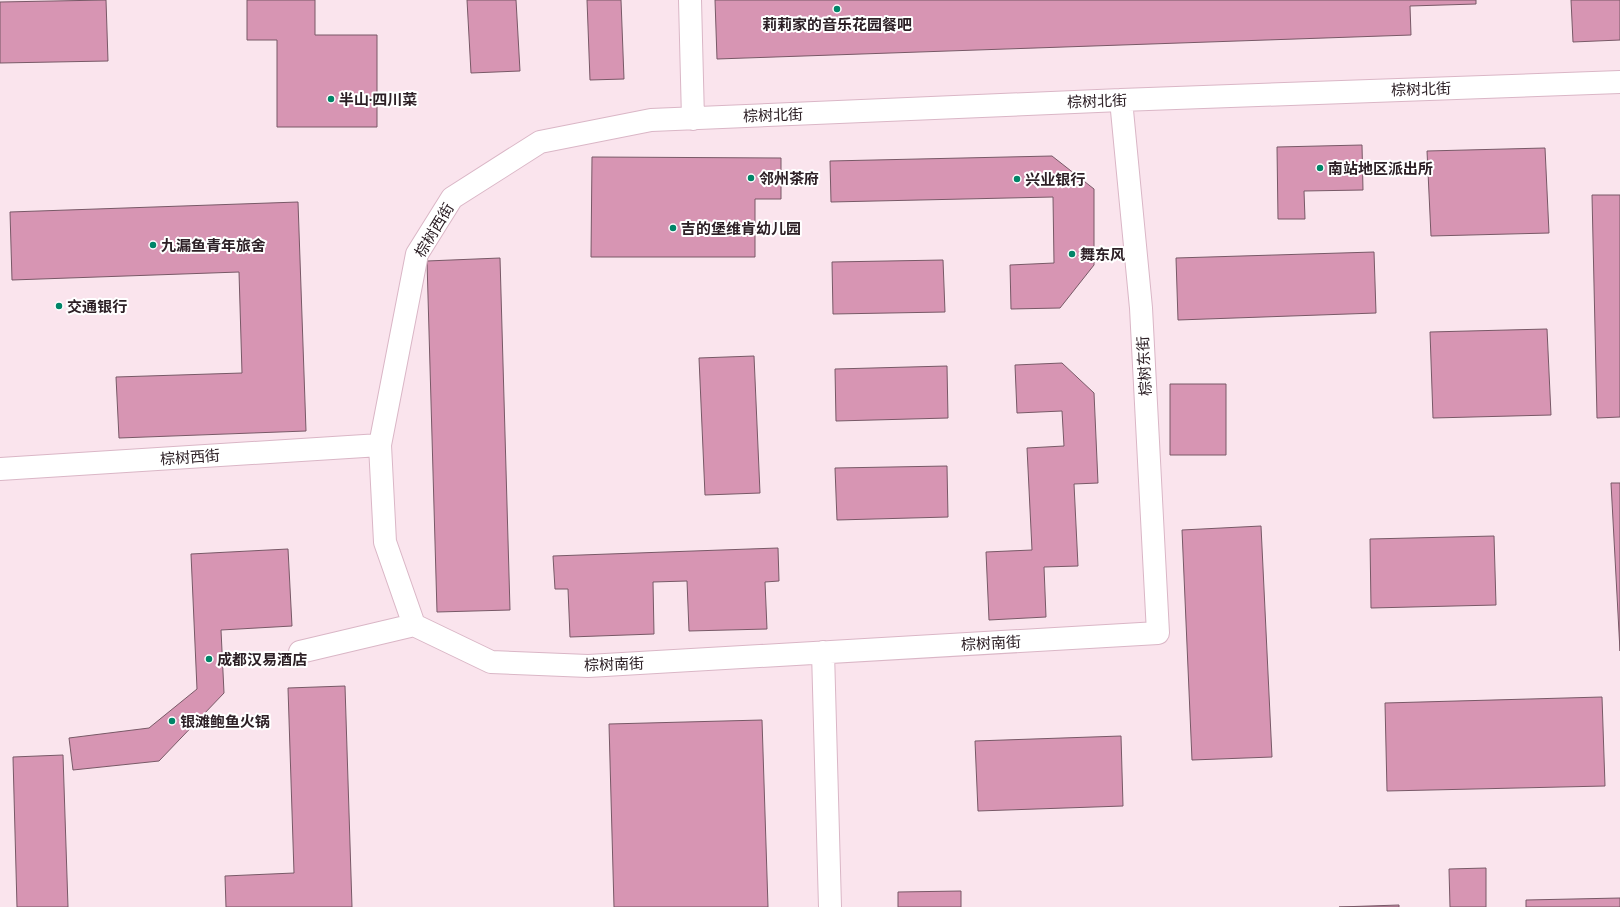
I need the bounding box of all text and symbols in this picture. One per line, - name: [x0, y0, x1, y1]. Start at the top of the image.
- marker: 莉莉家的音乐花园餐吧: [832, 4, 842, 14]
- place label: 莉莉家的音乐花园餐吧: [762, 15, 912, 34]
- street label: 棕树北街: [1391, 78, 1451, 100]
- place label: 半山·四川菜: [339, 90, 417, 109]
- street label: 棕树北街: [1067, 90, 1127, 112]
- marker: 半山·四川菜: [326, 94, 336, 104]
- street label: 棕树北街: [743, 104, 803, 126]
- place label: 南站地区派出所: [1328, 159, 1433, 178]
- marker: 南站地区派出所: [1315, 163, 1325, 173]
- place label: 邻州茶府: [759, 169, 819, 188]
- place label: 兴业银行: [1025, 170, 1085, 189]
- marker: 邻州茶府: [746, 173, 756, 183]
- marker: 兴业银行: [1012, 174, 1022, 184]
- street label: 棕树西街: [410, 199, 458, 261]
- place label: 吉的堡维肯幼儿园: [681, 219, 801, 238]
- marker: 吉的堡维肯幼儿园: [668, 223, 678, 233]
- place label: 九漏鱼青年旅舍: [161, 236, 266, 255]
- marker: 九漏鱼青年旅舍: [148, 240, 158, 250]
- place label: 舞东风: [1080, 245, 1125, 264]
- marker: 舞东风: [1067, 249, 1077, 259]
- place label: 交通银行: [67, 297, 127, 316]
- marker: 交通银行: [54, 301, 64, 311]
- street label: 棕树东街: [1133, 336, 1155, 396]
- street label: 棕树西街: [159, 445, 221, 469]
- street label: 棕树南街: [961, 632, 1021, 654]
- place label: 成都汉易酒店: [217, 650, 307, 669]
- street label: 棕树南街: [584, 653, 644, 675]
- marker: 成都汉易酒店: [204, 654, 214, 664]
- place label: 银滩鲍鱼火锅: [180, 712, 270, 731]
- marker: 银滩鲍鱼火锅: [167, 716, 177, 726]

